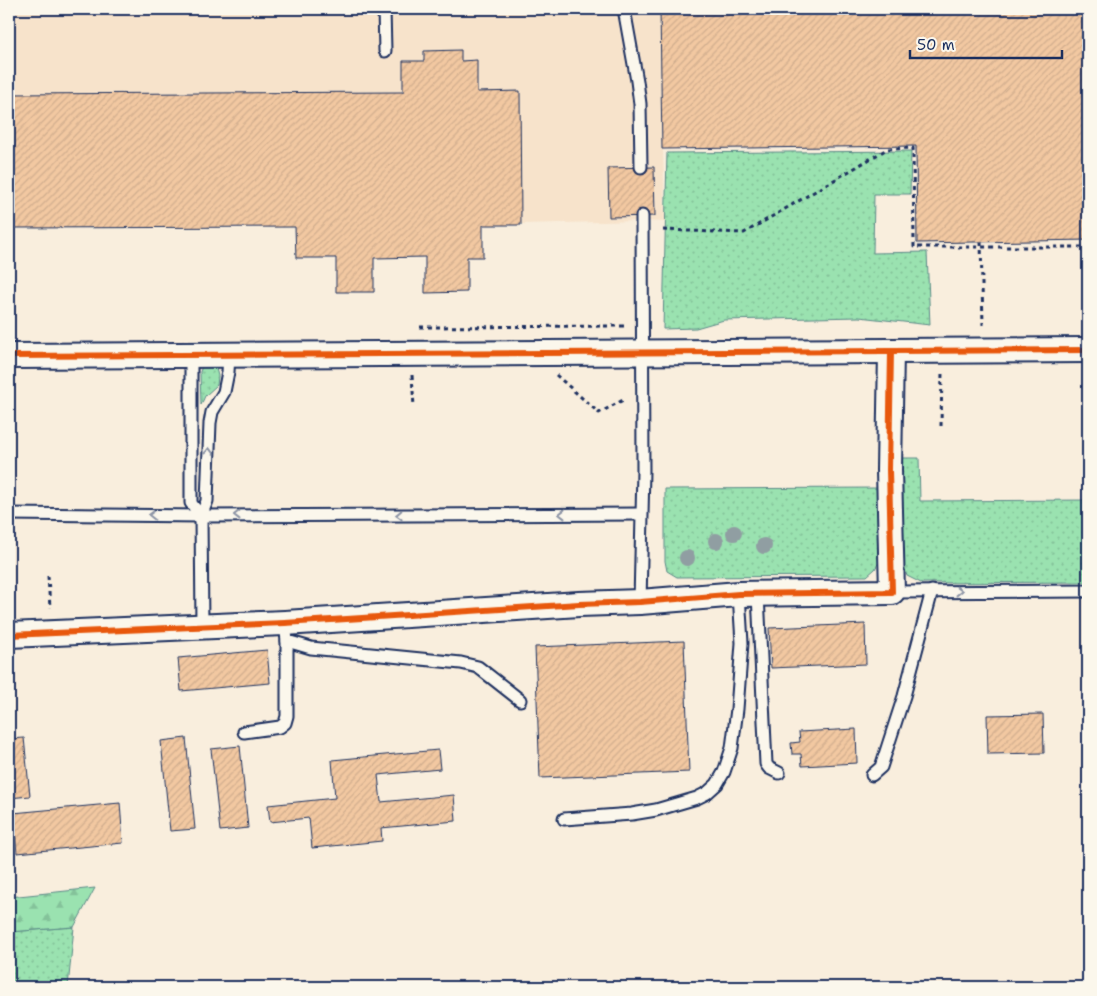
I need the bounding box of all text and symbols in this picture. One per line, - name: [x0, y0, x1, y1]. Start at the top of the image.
- scale bar: [910, 28, 1062, 60]
- text: 50 m: [917, 35, 955, 55]
- one-way arrow: [204, 447, 214, 454]
- one-way arrow: [557, 509, 565, 519]
- one-way arrow: [148, 510, 156, 520]
- one-way arrow: [232, 510, 240, 520]
- one-way arrow: [395, 510, 402, 520]
- one-way arrow: [955, 586, 963, 596]

